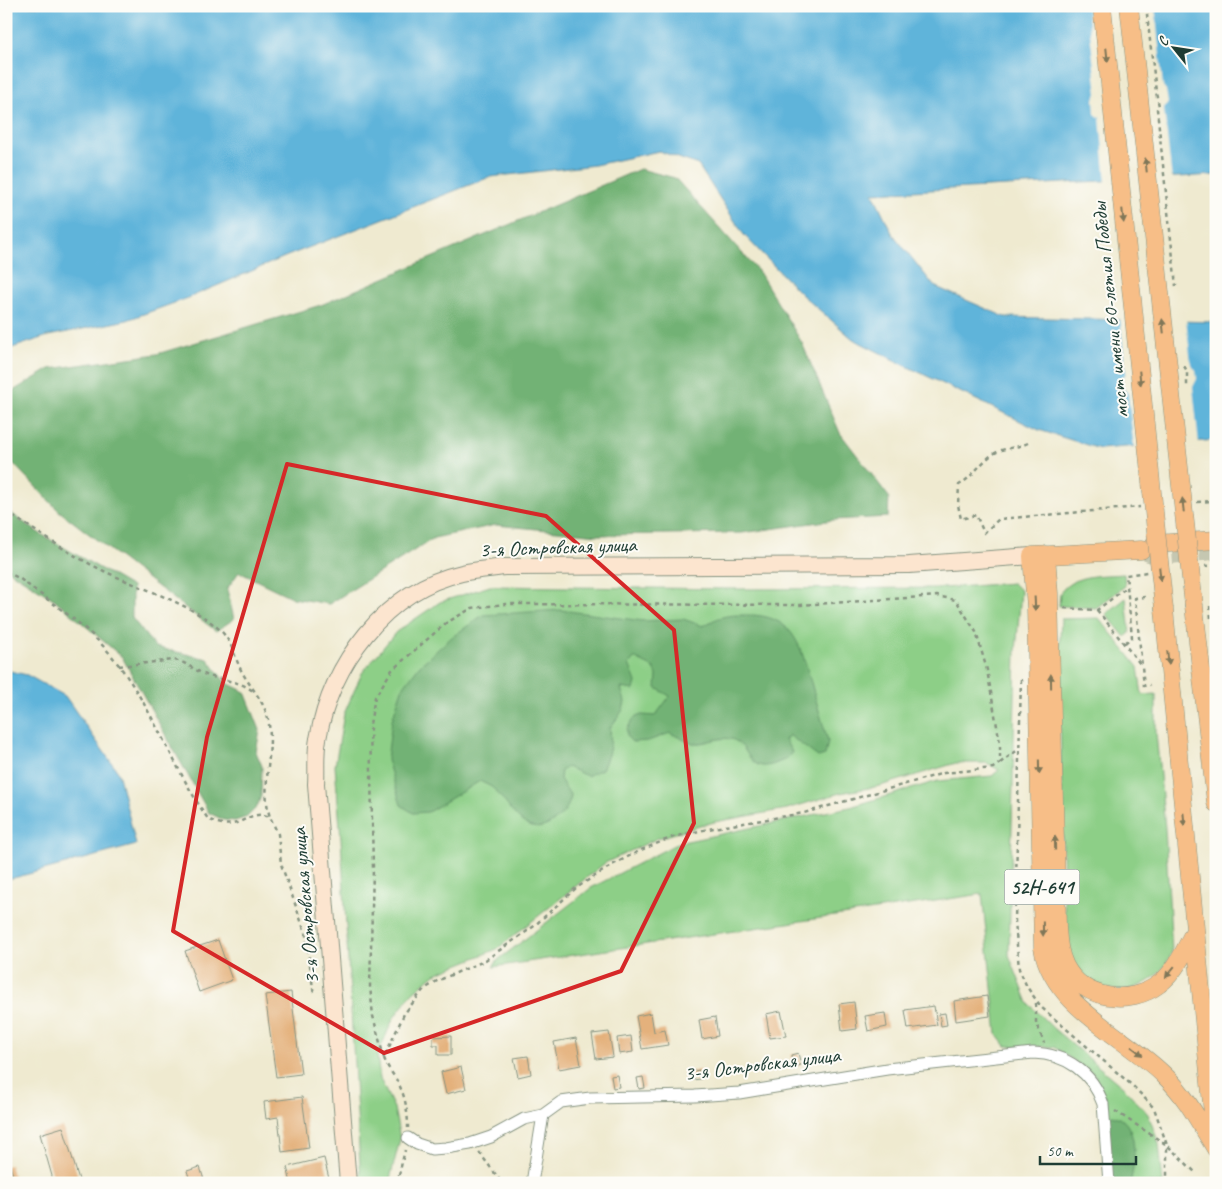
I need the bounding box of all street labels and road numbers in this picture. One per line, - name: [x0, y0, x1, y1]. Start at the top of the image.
- street label: мост имени 60-летия Победы: [1086, 199, 1134, 419]
- street label: 3-я Островская улица: [479, 531, 639, 563]
- street label: 3-я Островская улица: [285, 825, 325, 985]
- road number: 52Н-641: [1004, 870, 1080, 904]
- street label: 3-я Островская улица: [682, 1041, 843, 1086]

